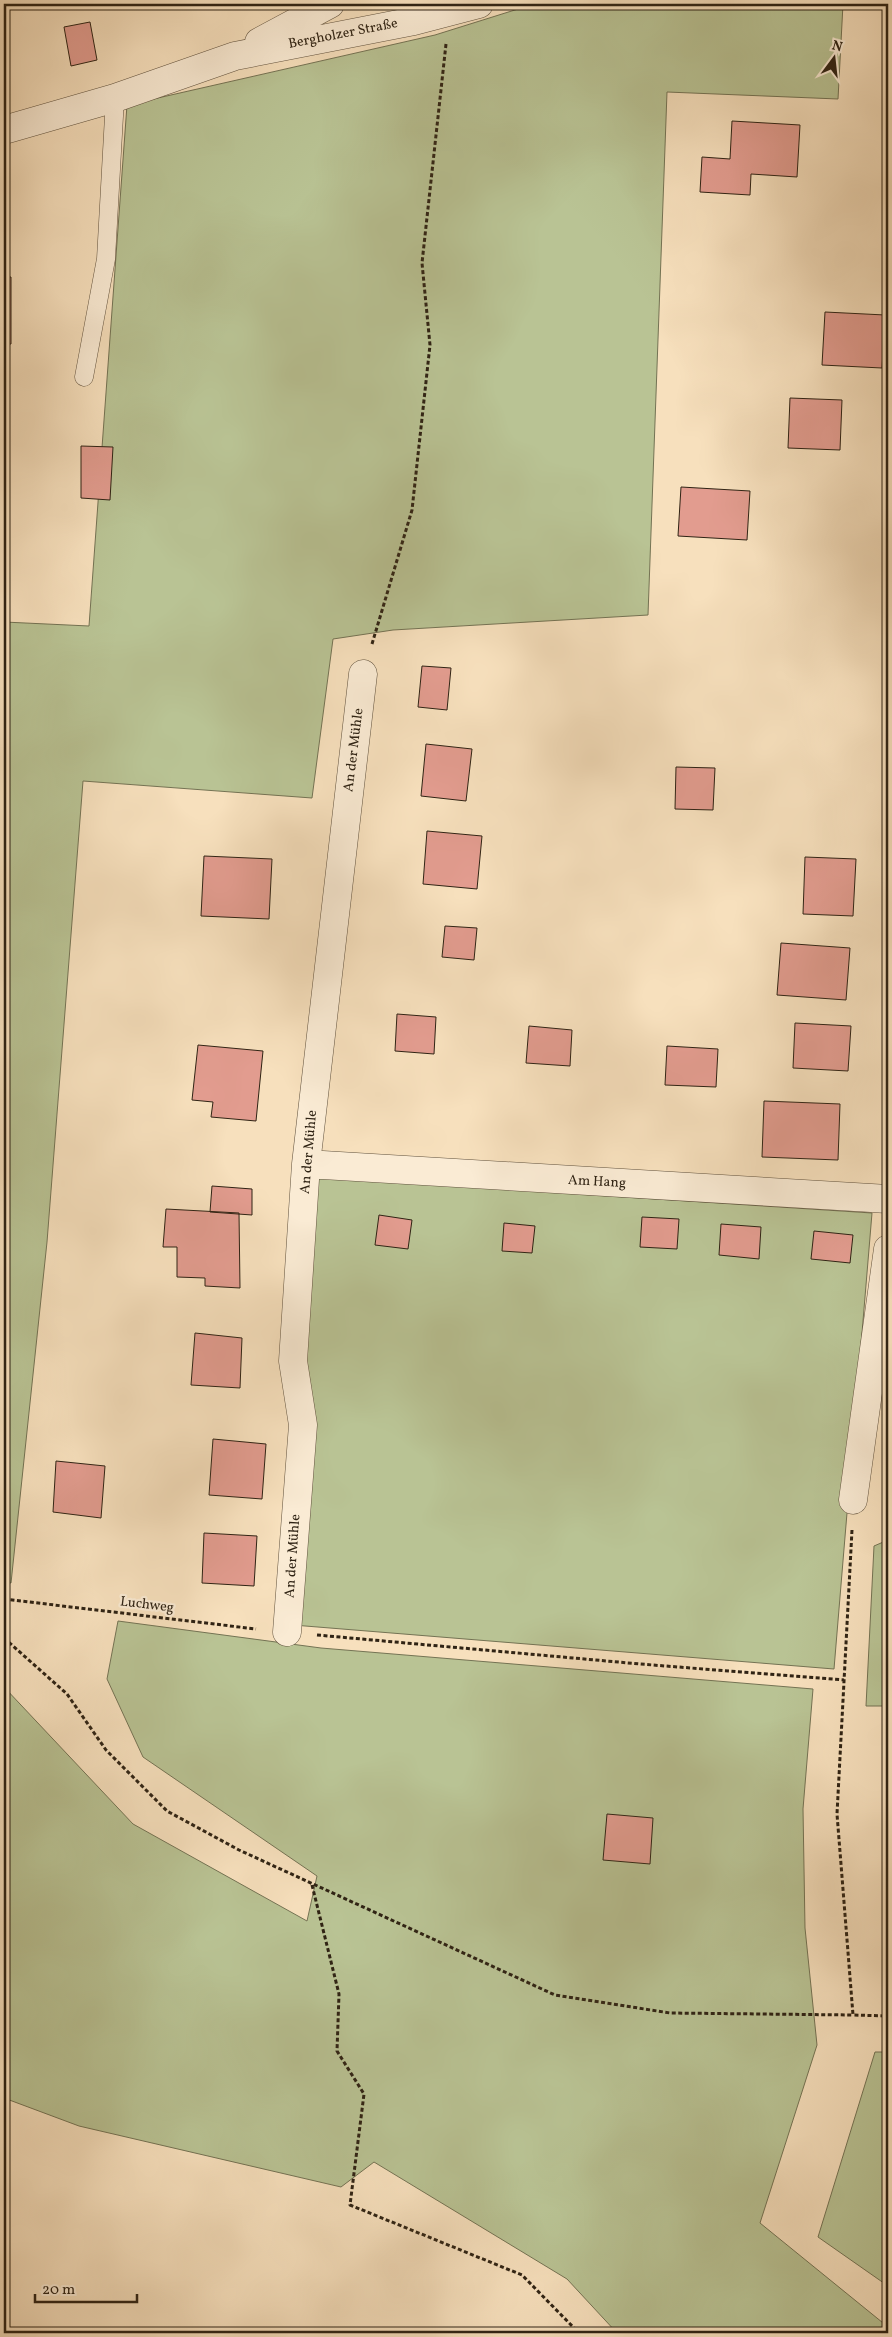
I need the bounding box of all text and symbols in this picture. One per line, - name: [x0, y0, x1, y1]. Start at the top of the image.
- street label: Bergholzer Straße: [287, 14, 400, 54]
- north arrow: [810, 32, 860, 82]
- text: N: [830, 36, 844, 57]
- street label: An der Mühle: [339, 707, 369, 793]
- street label: An der Mühle: [296, 1109, 322, 1195]
- street label: Am Hang: [568, 1171, 626, 1193]
- street label: An der Mühle: [281, 1513, 305, 1599]
- street label: Luchweg: [119, 1592, 175, 1618]
- scale bar: [35, 2272, 138, 2304]
- text: 20 m: [42, 2280, 75, 2301]

